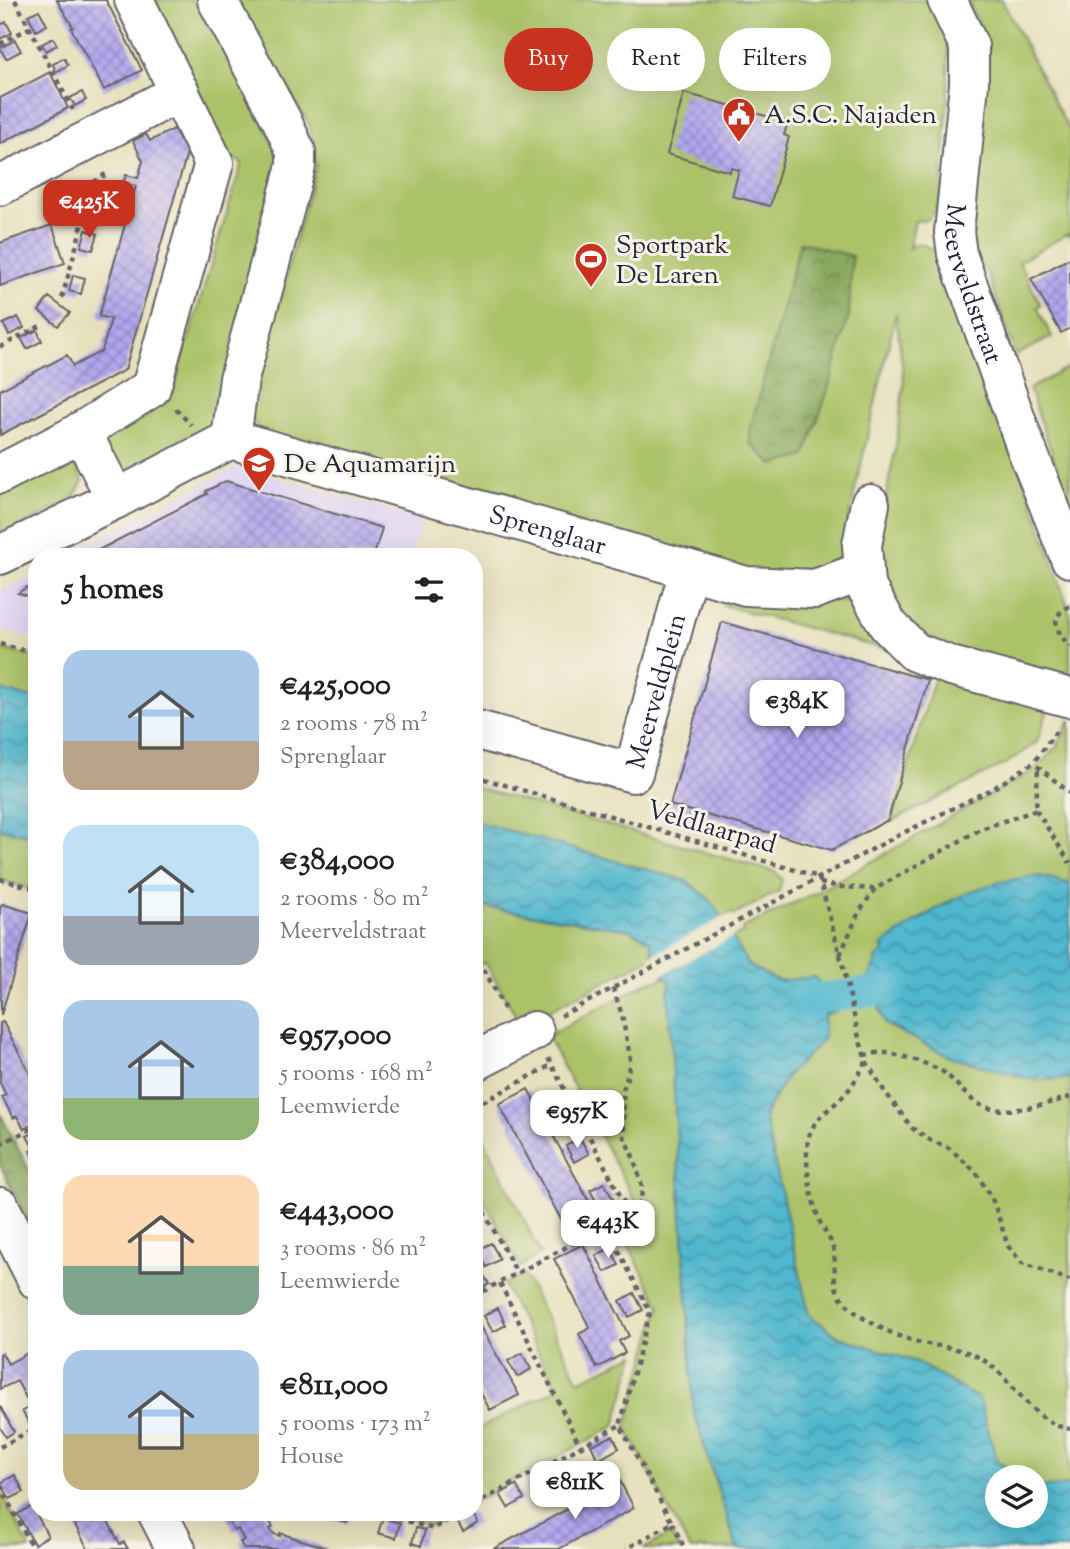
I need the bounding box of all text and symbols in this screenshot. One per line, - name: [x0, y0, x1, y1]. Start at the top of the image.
- chip: Buy: [504, 28, 593, 91]
- chip: Rent: [607, 28, 705, 91]
- chip: Filters: [719, 28, 831, 91]
- public building icon: A.S.C. Najaden: [720, 95, 758, 144]
- place label: A.S.C. Najaden: [764, 98, 937, 135]
- pin: €425K: [40, 180, 138, 240]
- text: €425K: [59, 186, 119, 219]
- street label: Meerveldstraat: [933, 201, 1011, 369]
- place label: Sportpark De Laren: [616, 228, 729, 295]
- sports icon: Sportpark De Laren: [572, 240, 610, 289]
- school or university icon: De Aquamarijn: [240, 444, 278, 493]
- place label: De Aquamarijn: [284, 447, 456, 484]
- street label: Sprenglaar: [484, 498, 610, 566]
- text: 5 homes: [63, 569, 164, 612]
- icon: filters: [410, 571, 448, 609]
- street label: Meerveldplein: [619, 610, 697, 774]
- text: €425,000: [280, 665, 391, 708]
- icon: home: [119, 678, 203, 762]
- pin: €384K: [748, 680, 846, 740]
- text: €384K: [766, 686, 828, 719]
- text: 2 rooms · 78 m²: [280, 708, 428, 741]
- text: Sprenglaar: [280, 741, 386, 774]
- street label: Veldlaarpad: [642, 792, 781, 865]
- text: €384,000: [280, 840, 395, 883]
- icon: home: [119, 853, 203, 937]
- text: 2 rooms · 80 m²: [280, 883, 428, 916]
- text: Meerveldstraat: [280, 916, 426, 949]
- text: €957,000: [280, 1015, 391, 1058]
- icon: home: [119, 1028, 203, 1112]
- text: 5 rooms · 168 m²: [280, 1058, 433, 1091]
- pin: €957K: [528, 1090, 626, 1150]
- text: Leemwierde: [280, 1091, 400, 1124]
- text: €957K: [546, 1096, 608, 1129]
- text: €443,000: [280, 1190, 394, 1233]
- pin: €443K: [559, 1200, 657, 1260]
- icon: home: [119, 1203, 203, 1287]
- text: €443K: [577, 1206, 639, 1239]
- text: 3 rooms · 86 m²: [280, 1233, 426, 1266]
- text: Leemwierde: [280, 1266, 400, 1299]
- text: €811,000: [280, 1365, 388, 1408]
- icon: home: [119, 1378, 203, 1462]
- text: 5 rooms · 173 m²: [280, 1408, 431, 1441]
- text: House: [280, 1441, 344, 1474]
- pin: €811K: [526, 1462, 624, 1521]
- map controls: [985, 1465, 1048, 1528]
- button: layers: [985, 1465, 1048, 1528]
- text: €811K: [546, 1467, 604, 1500]

